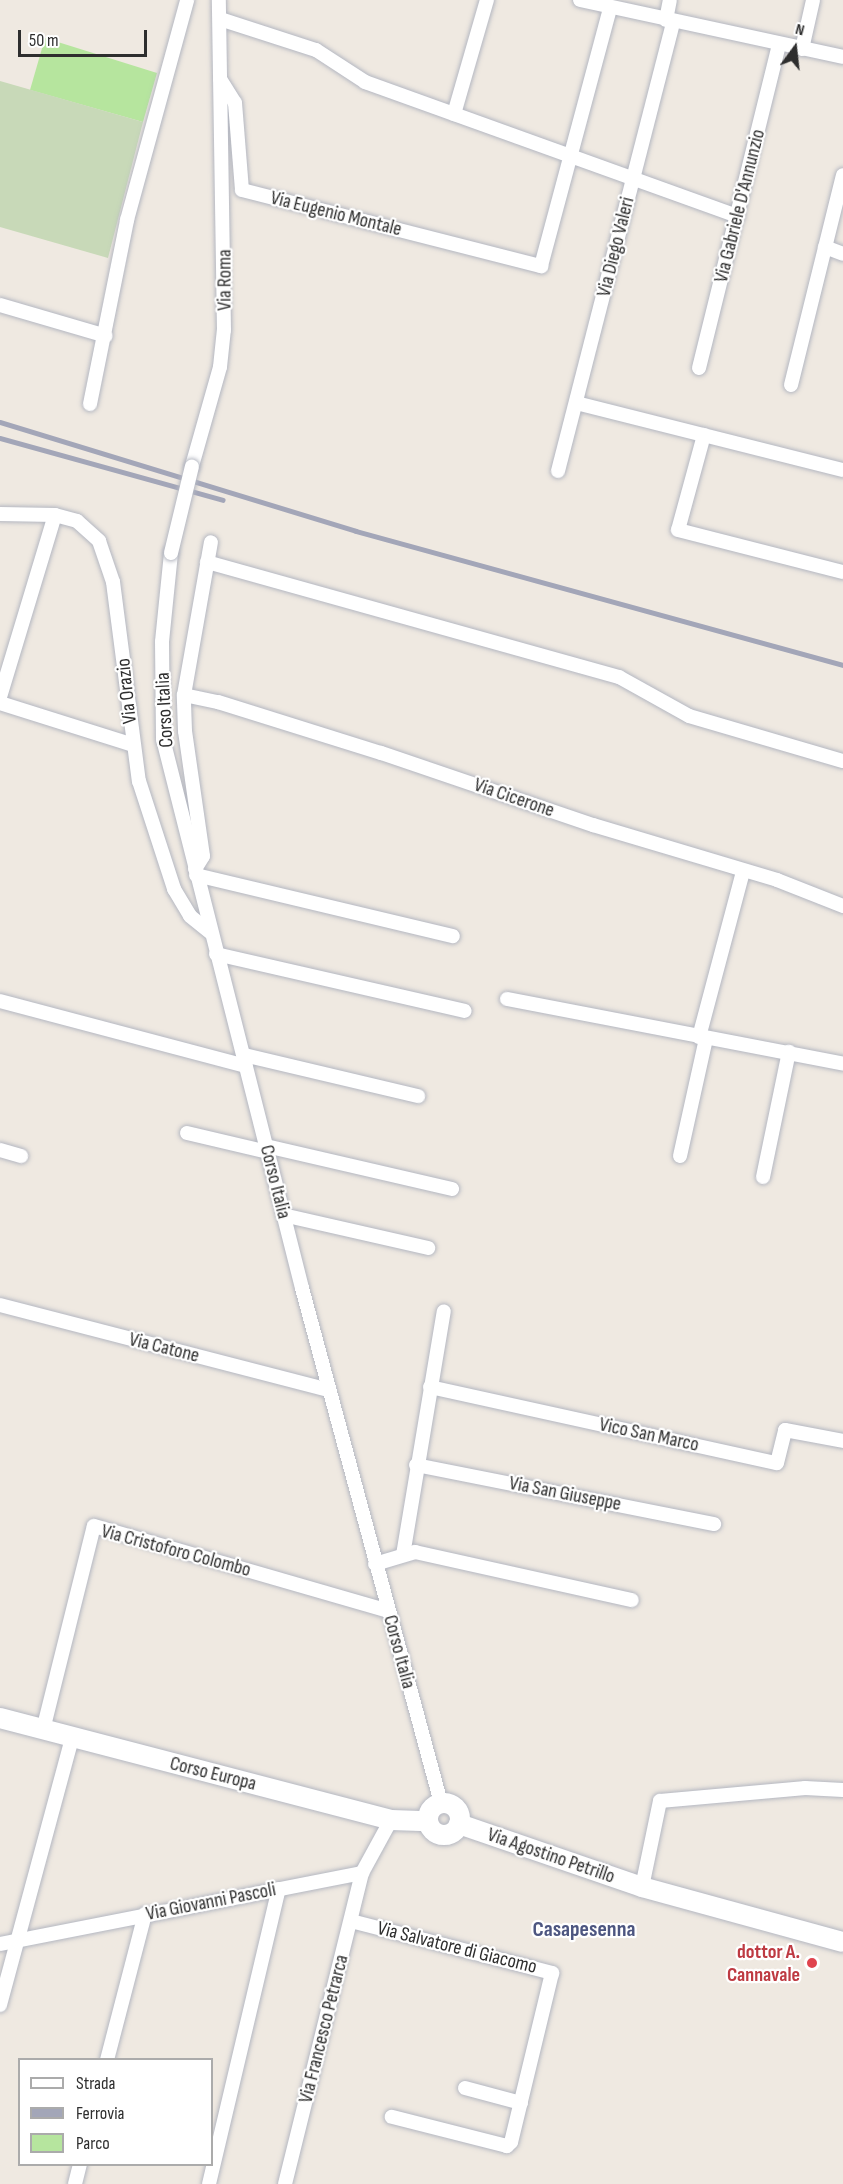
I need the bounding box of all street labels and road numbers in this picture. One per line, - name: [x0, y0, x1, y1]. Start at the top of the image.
- street label: Via Gabriele D'Annunzio: [709, 127, 771, 285]
- street label: Via Eugenio Montale: [268, 186, 404, 242]
- street label: Via Diego Valeri: [592, 195, 640, 299]
- street label: Via Roma: [213, 249, 237, 311]
- street label: Via Orazio: [112, 657, 142, 725]
- street label: Corso Italia: [151, 672, 179, 748]
- street label: Via Cicerone: [471, 773, 557, 823]
- street label: Corso Italia: [254, 1143, 296, 1221]
- street label: Via Catone: [126, 1328, 202, 1368]
- street label: Vico San Marco: [597, 1413, 701, 1457]
- street label: Via San Giuseppe: [507, 1471, 623, 1517]
- street label: Via Cristoforo Colombo: [99, 1519, 253, 1583]
- street label: Corso Italia: [378, 1613, 420, 1691]
- street label: Corso Europa: [167, 1752, 259, 1796]
- street label: Via Agostino Petrillo: [484, 1823, 618, 1889]
- street label: Via Giovanni Pascoli: [144, 1878, 278, 1926]
- street label: Via Salvatore di Giacomo: [375, 1917, 539, 1979]
- street label: Via Francesco Petrarca: [294, 1952, 354, 2106]

